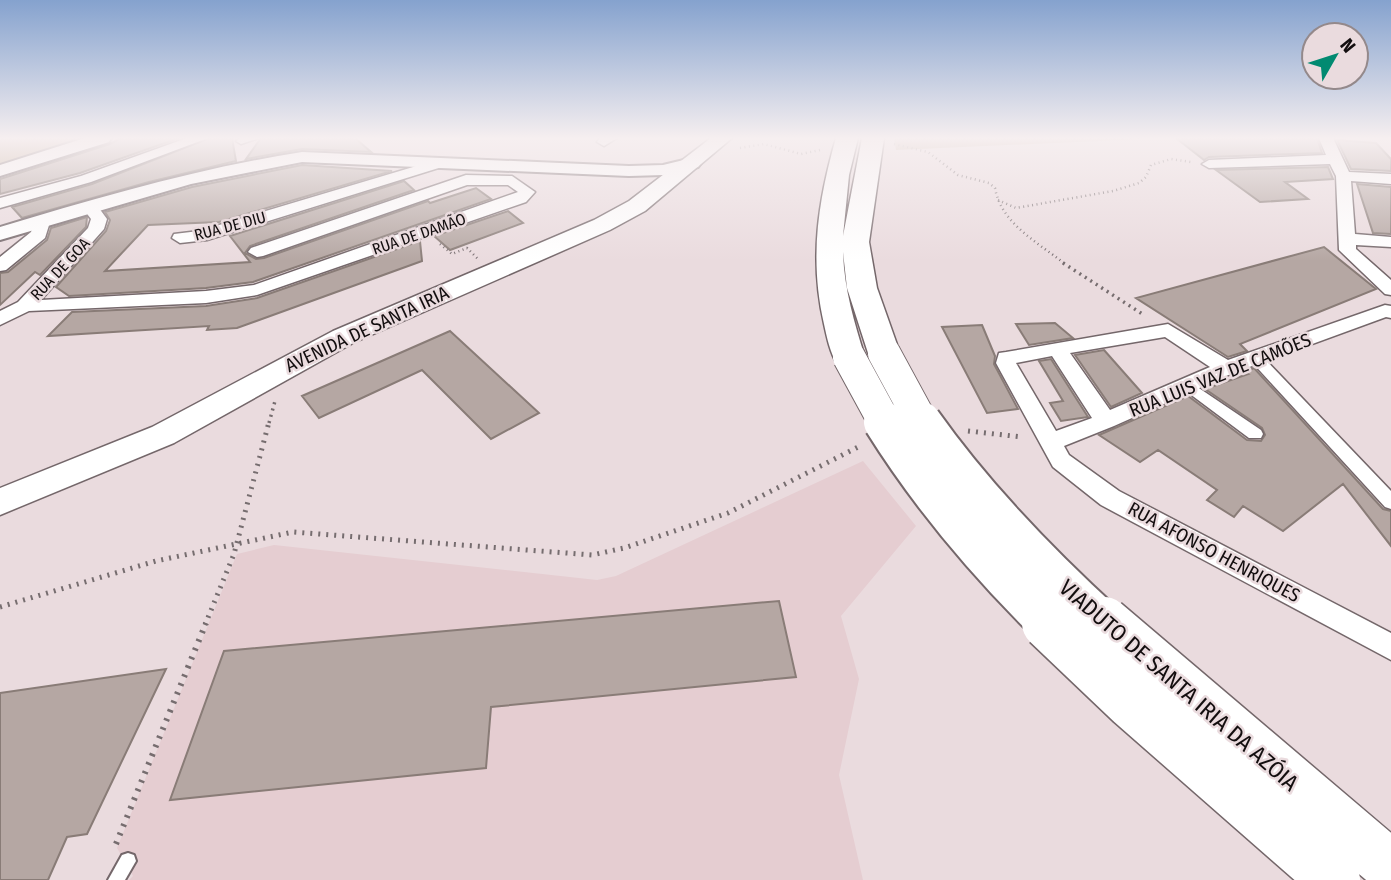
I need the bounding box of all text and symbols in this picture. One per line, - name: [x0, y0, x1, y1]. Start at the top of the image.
- north arrow: [1300, 21, 1370, 91]
- text: N: [1335, 34, 1360, 57]
- street label: RUA DE DIU: [192, 207, 268, 245]
- street label: RUA DE DAMÃO: [370, 209, 468, 259]
- street label: RUA DE GOA: [26, 234, 94, 304]
- street label: AVENIDA DE SANTA IRIA: [281, 281, 453, 377]
- street label: RUA LUIS VAZ DE CAMÕES: [1126, 328, 1314, 422]
- street label: RUA AFONSO HENRIQUES: [1124, 497, 1304, 607]
- street label: VIADUTO DE SANTA IRIA DA AZÓIA: [1054, 573, 1304, 797]

